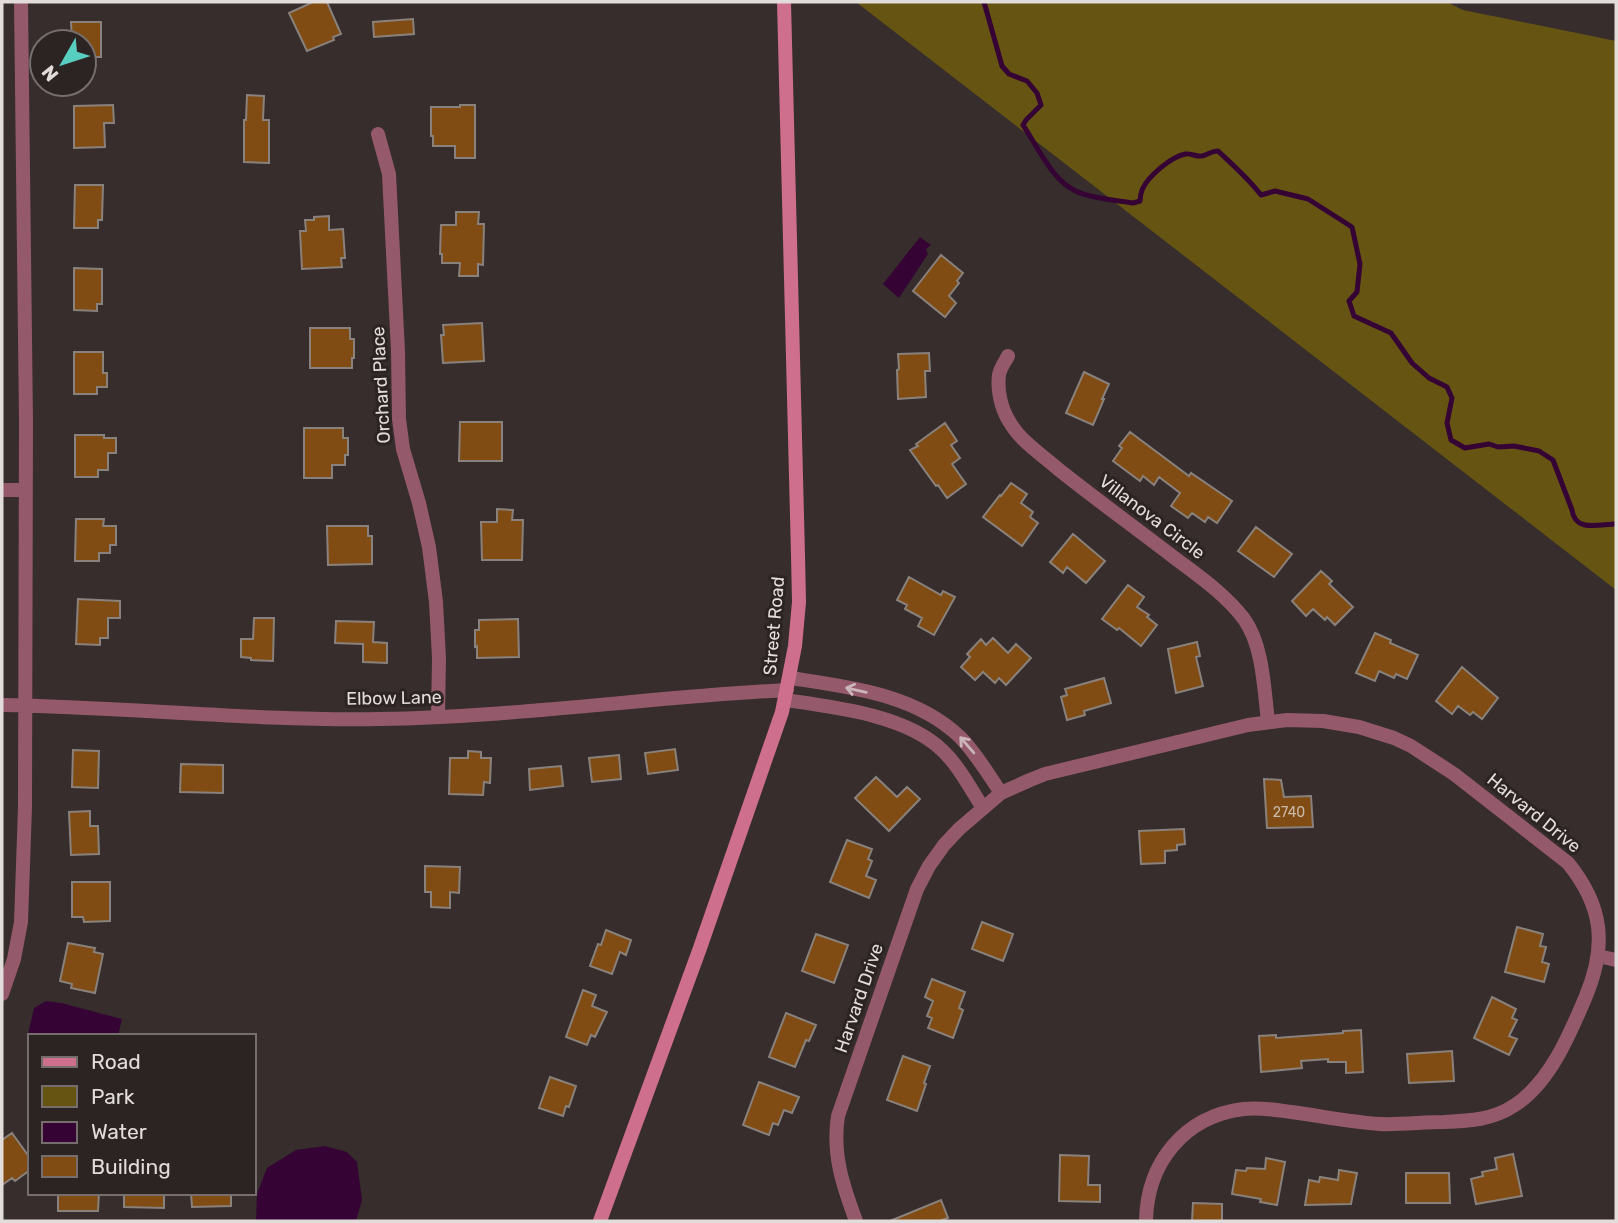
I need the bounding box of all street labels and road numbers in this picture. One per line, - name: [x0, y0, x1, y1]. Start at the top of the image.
- street label: Orchard Place: [367, 326, 395, 444]
- street label: Villanova Circle: [1095, 470, 1209, 564]
- street label: Street Road: [759, 576, 789, 676]
- street label: Elbow Lane: [346, 686, 442, 710]
- street label: Harvard Drive: [1483, 768, 1585, 858]
- street label: Harvard Drive: [830, 940, 888, 1056]

